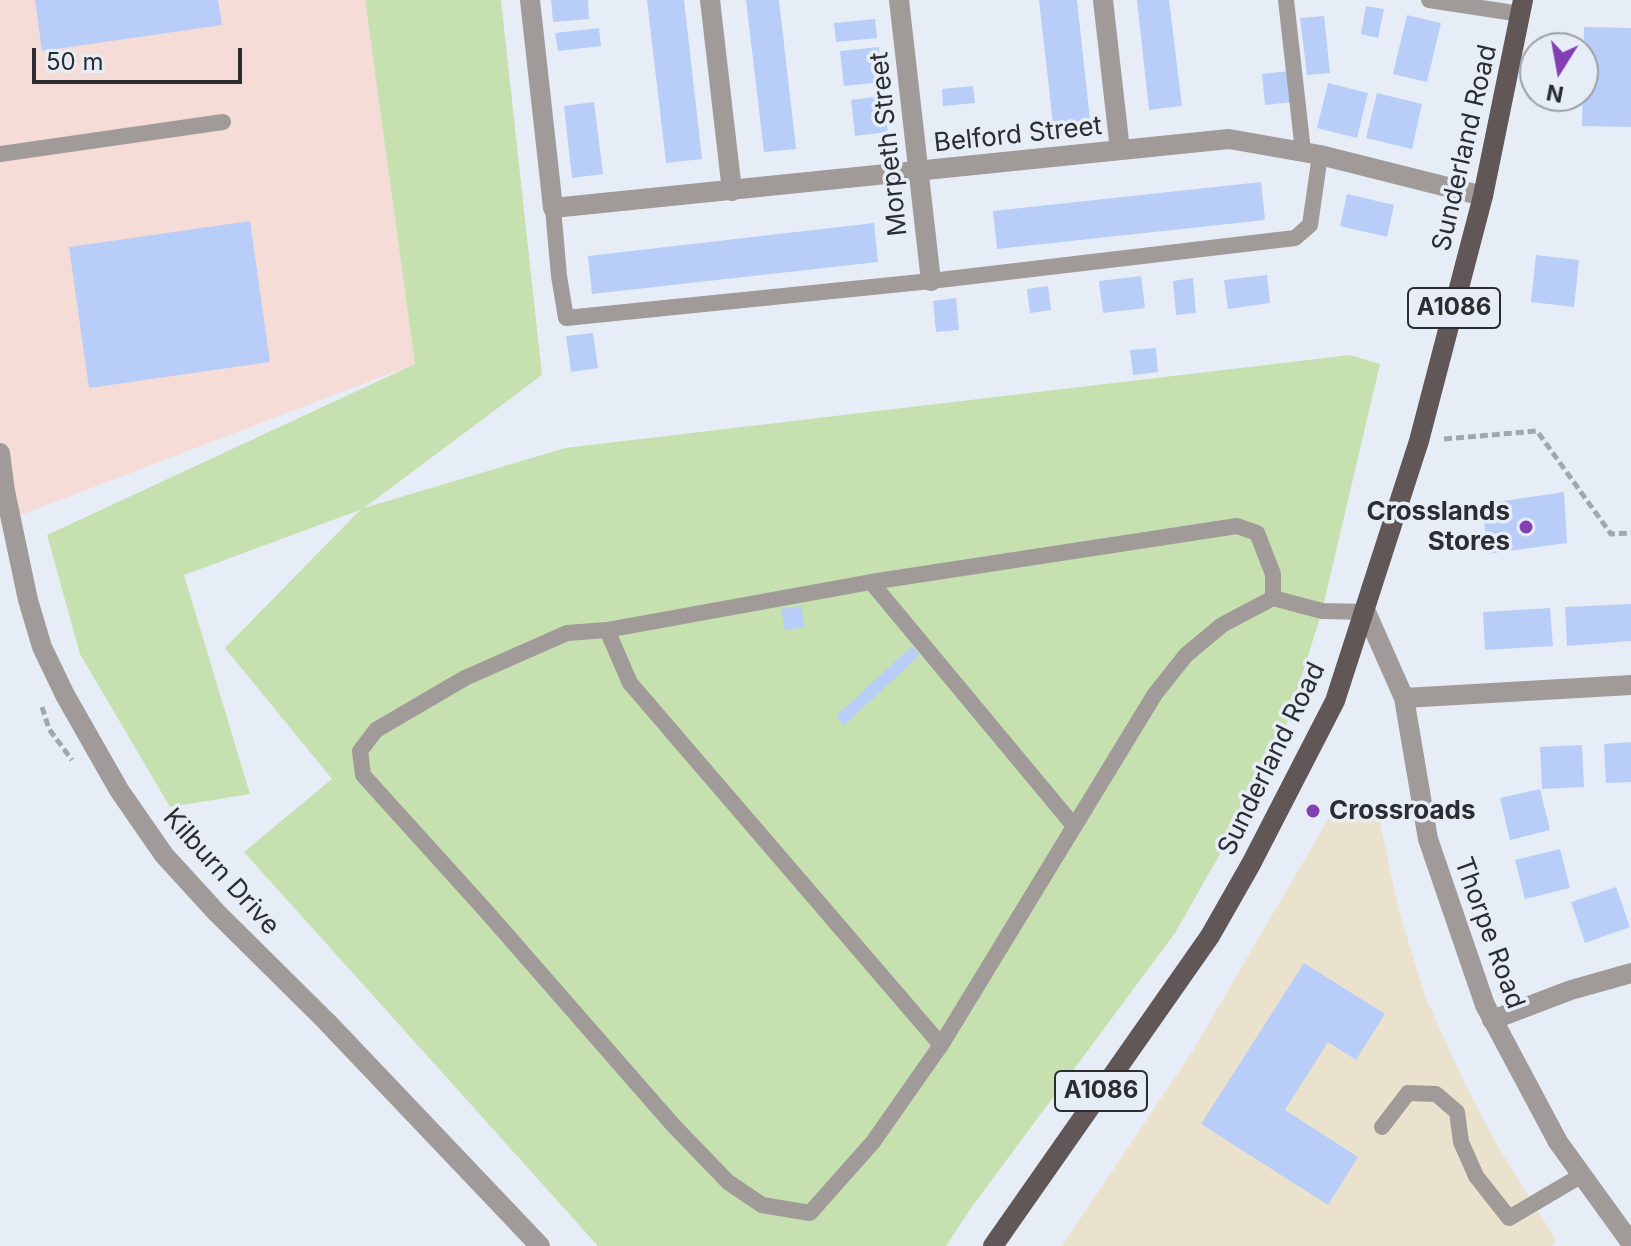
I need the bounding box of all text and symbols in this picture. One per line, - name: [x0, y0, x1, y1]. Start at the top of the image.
- scale bar: [36, 32, 246, 82]
- north arrow: [1519, 32, 1599, 112]
- street label: Sunderland Road: [1426, 42, 1504, 254]
- text: 50 m: [46, 47, 104, 76]
- street label: Morpeth Street: [864, 50, 914, 238]
- text: N: [1544, 79, 1566, 108]
- street label: Belford Street: [932, 111, 1104, 159]
- road number: A1086: [1408, 288, 1500, 328]
- place label: Crosslands Stores: [1366, 496, 1510, 558]
- marker: Crosslands Stores: [1517, 518, 1535, 536]
- street label: Sunderland Road: [1212, 657, 1332, 861]
- place label: Crossroads: [1329, 795, 1475, 827]
- street label: Kilburn Drive: [156, 802, 286, 942]
- marker: Crossroads: [1304, 802, 1322, 820]
- street label: Thorpe Road: [1447, 853, 1531, 1013]
- road number: A1086: [1055, 1071, 1147, 1111]

